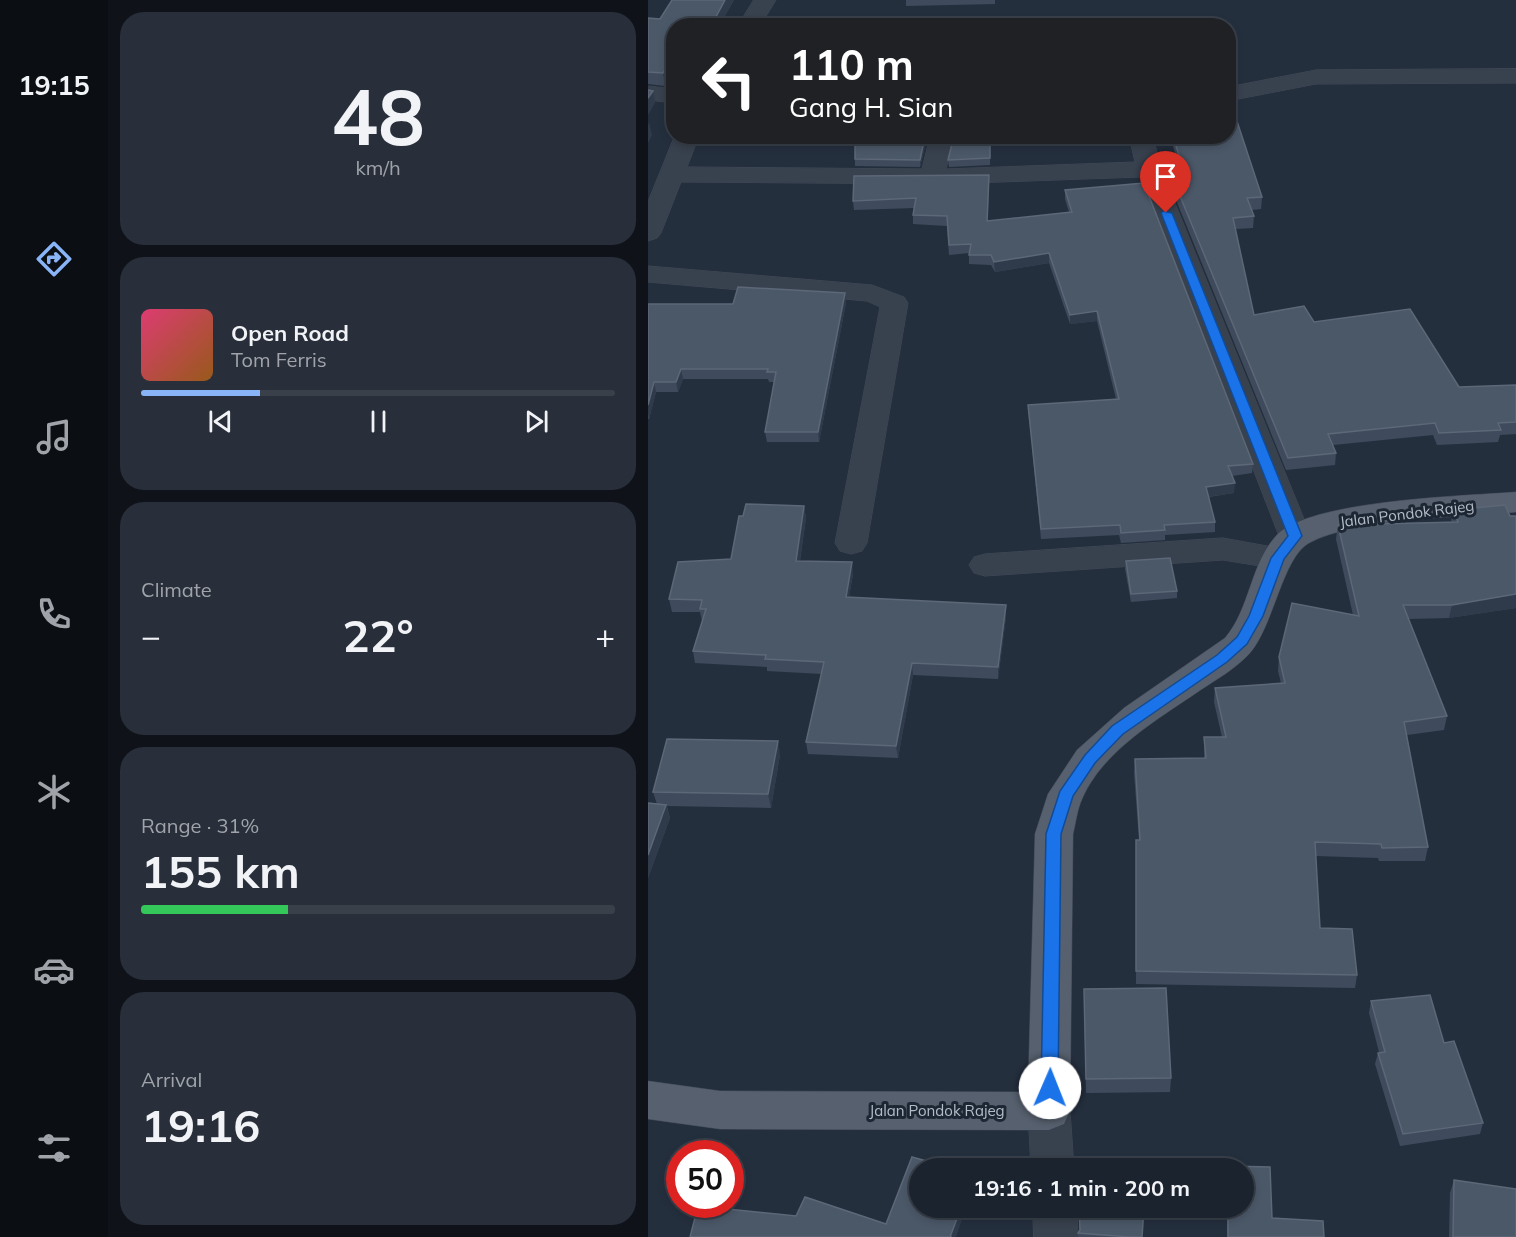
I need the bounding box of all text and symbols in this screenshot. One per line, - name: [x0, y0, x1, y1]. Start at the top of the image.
- text: 110 m: [789, 38, 914, 91]
- icon: left: [690, 42, 768, 120]
- text: 48: [331, 67, 425, 165]
- text: 19:15: [18, 68, 90, 102]
- text: Gang H. Sian: [789, 90, 953, 124]
- pin: [1140, 151, 1191, 213]
- text: km/h: [355, 155, 401, 180]
- icon: arrive: [1149, 160, 1182, 193]
- icon: directions: [33, 238, 75, 280]
- text: Open Road: [231, 319, 349, 347]
- text: Tom Ferris: [231, 347, 327, 372]
- icon: previous: [204, 405, 237, 438]
- icon: pause: [362, 405, 395, 438]
- icon: next: [520, 405, 553, 438]
- icon: music: [33, 416, 75, 458]
- street label: Jalan Pondok Rajeg: [1339, 496, 1475, 531]
- text: Climate: [141, 577, 212, 602]
- icon: phone: [33, 593, 75, 635]
- text: 22°: [342, 607, 414, 663]
- text: −: [141, 615, 161, 656]
- text: +: [595, 615, 615, 656]
- icon: climate: [33, 771, 75, 813]
- text: Range · 31%: [141, 813, 259, 838]
- text: 155 km: [141, 843, 300, 899]
- icon: car: [33, 949, 75, 991]
- position arrow: [1018, 1056, 1082, 1120]
- text: Arrival: [141, 1067, 202, 1092]
- text: 19:16: [141, 1097, 260, 1153]
- street label: Jalan Pondok Rajeg: [869, 1101, 1005, 1120]
- icon: filters: [33, 1127, 75, 1169]
- speed limit sign: 50: [666, 1140, 744, 1218]
- text: 19:16 · 1 min · 200 m: [973, 1174, 1190, 1202]

